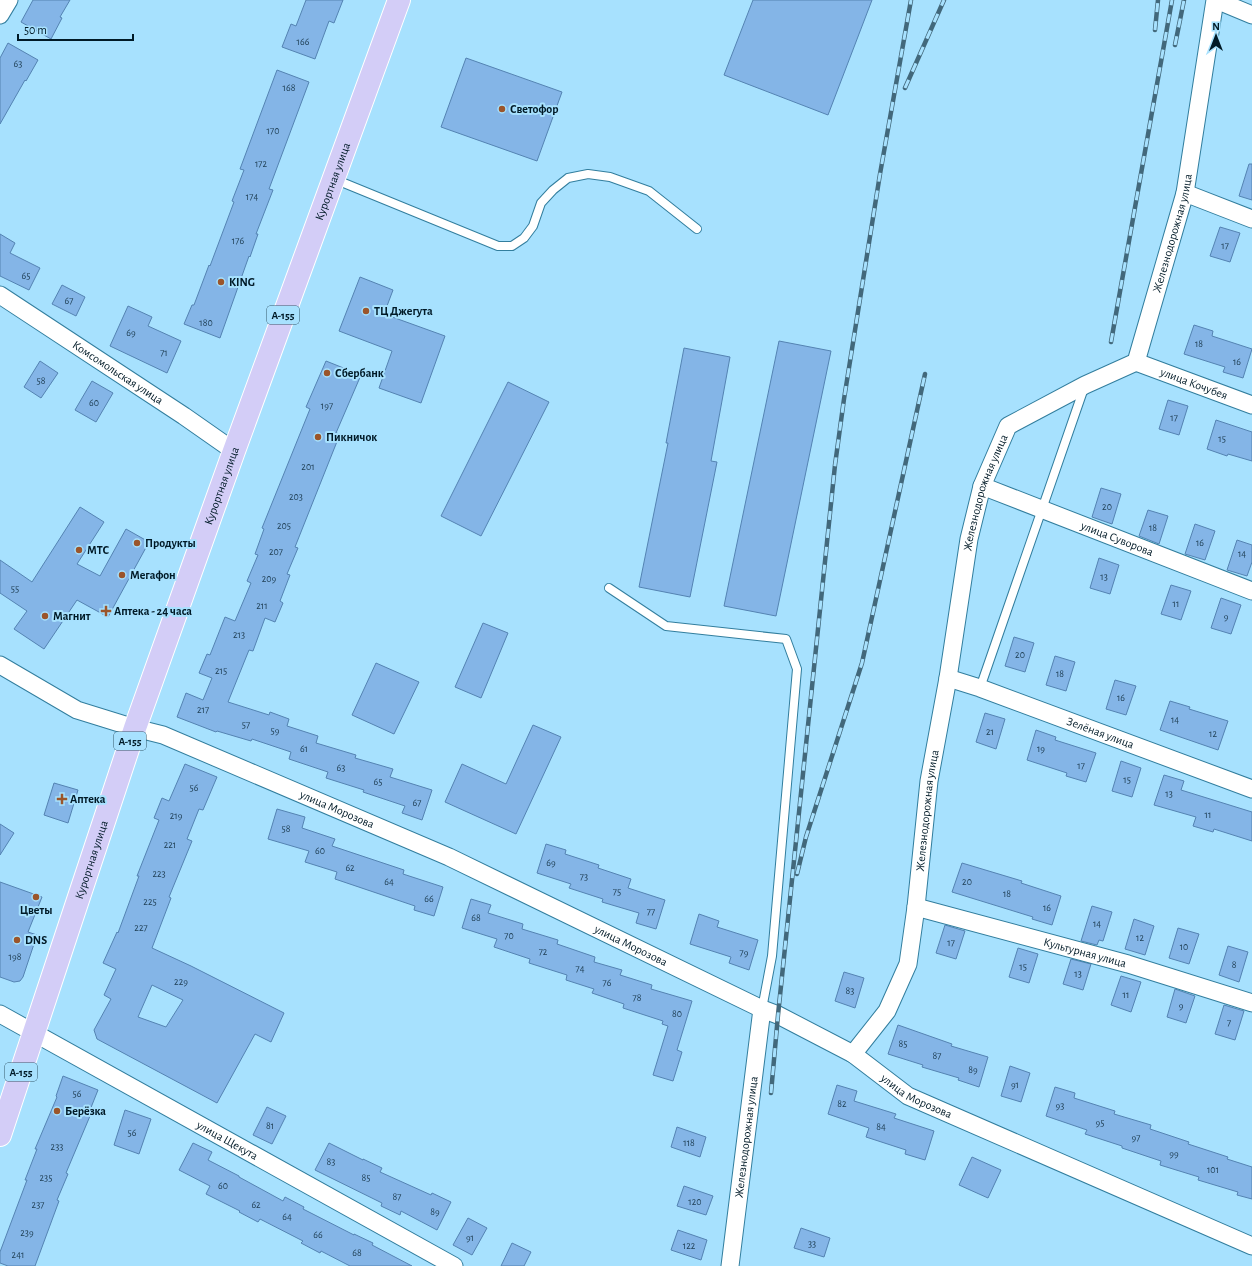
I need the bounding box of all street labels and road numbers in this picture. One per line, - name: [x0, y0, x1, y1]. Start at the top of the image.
- street label: Курортная улица: [313, 140, 353, 222]
- street label: Железнодорожная улица: [1151, 173, 1194, 294]
- road number: А-155: [267, 306, 299, 324]
- street label: Комсомольская улица: [70, 338, 166, 407]
- street label: улица Кочубея: [1158, 365, 1229, 401]
- street label: Железнодорожная улица: [961, 432, 1010, 552]
- street label: Курортная улица: [202, 445, 241, 526]
- street label: улица Суворова: [1078, 519, 1155, 558]
- street label: Зелёная улица: [1065, 715, 1136, 751]
- road number: А-155: [114, 732, 146, 750]
- street label: Железнодорожная улица: [914, 748, 941, 872]
- street label: улица Морозова: [297, 788, 376, 831]
- street label: Курортная улица: [73, 818, 110, 901]
- street label: улица Морозова: [591, 922, 670, 968]
- street label: Культурная улица: [1042, 936, 1128, 969]
- road number: А-155: [5, 1063, 37, 1081]
- street label: улица Морозова: [877, 1071, 954, 1121]
- street label: Железнодорожная улица: [733, 1075, 760, 1198]
- street label: улица Щекута: [193, 1118, 260, 1162]

